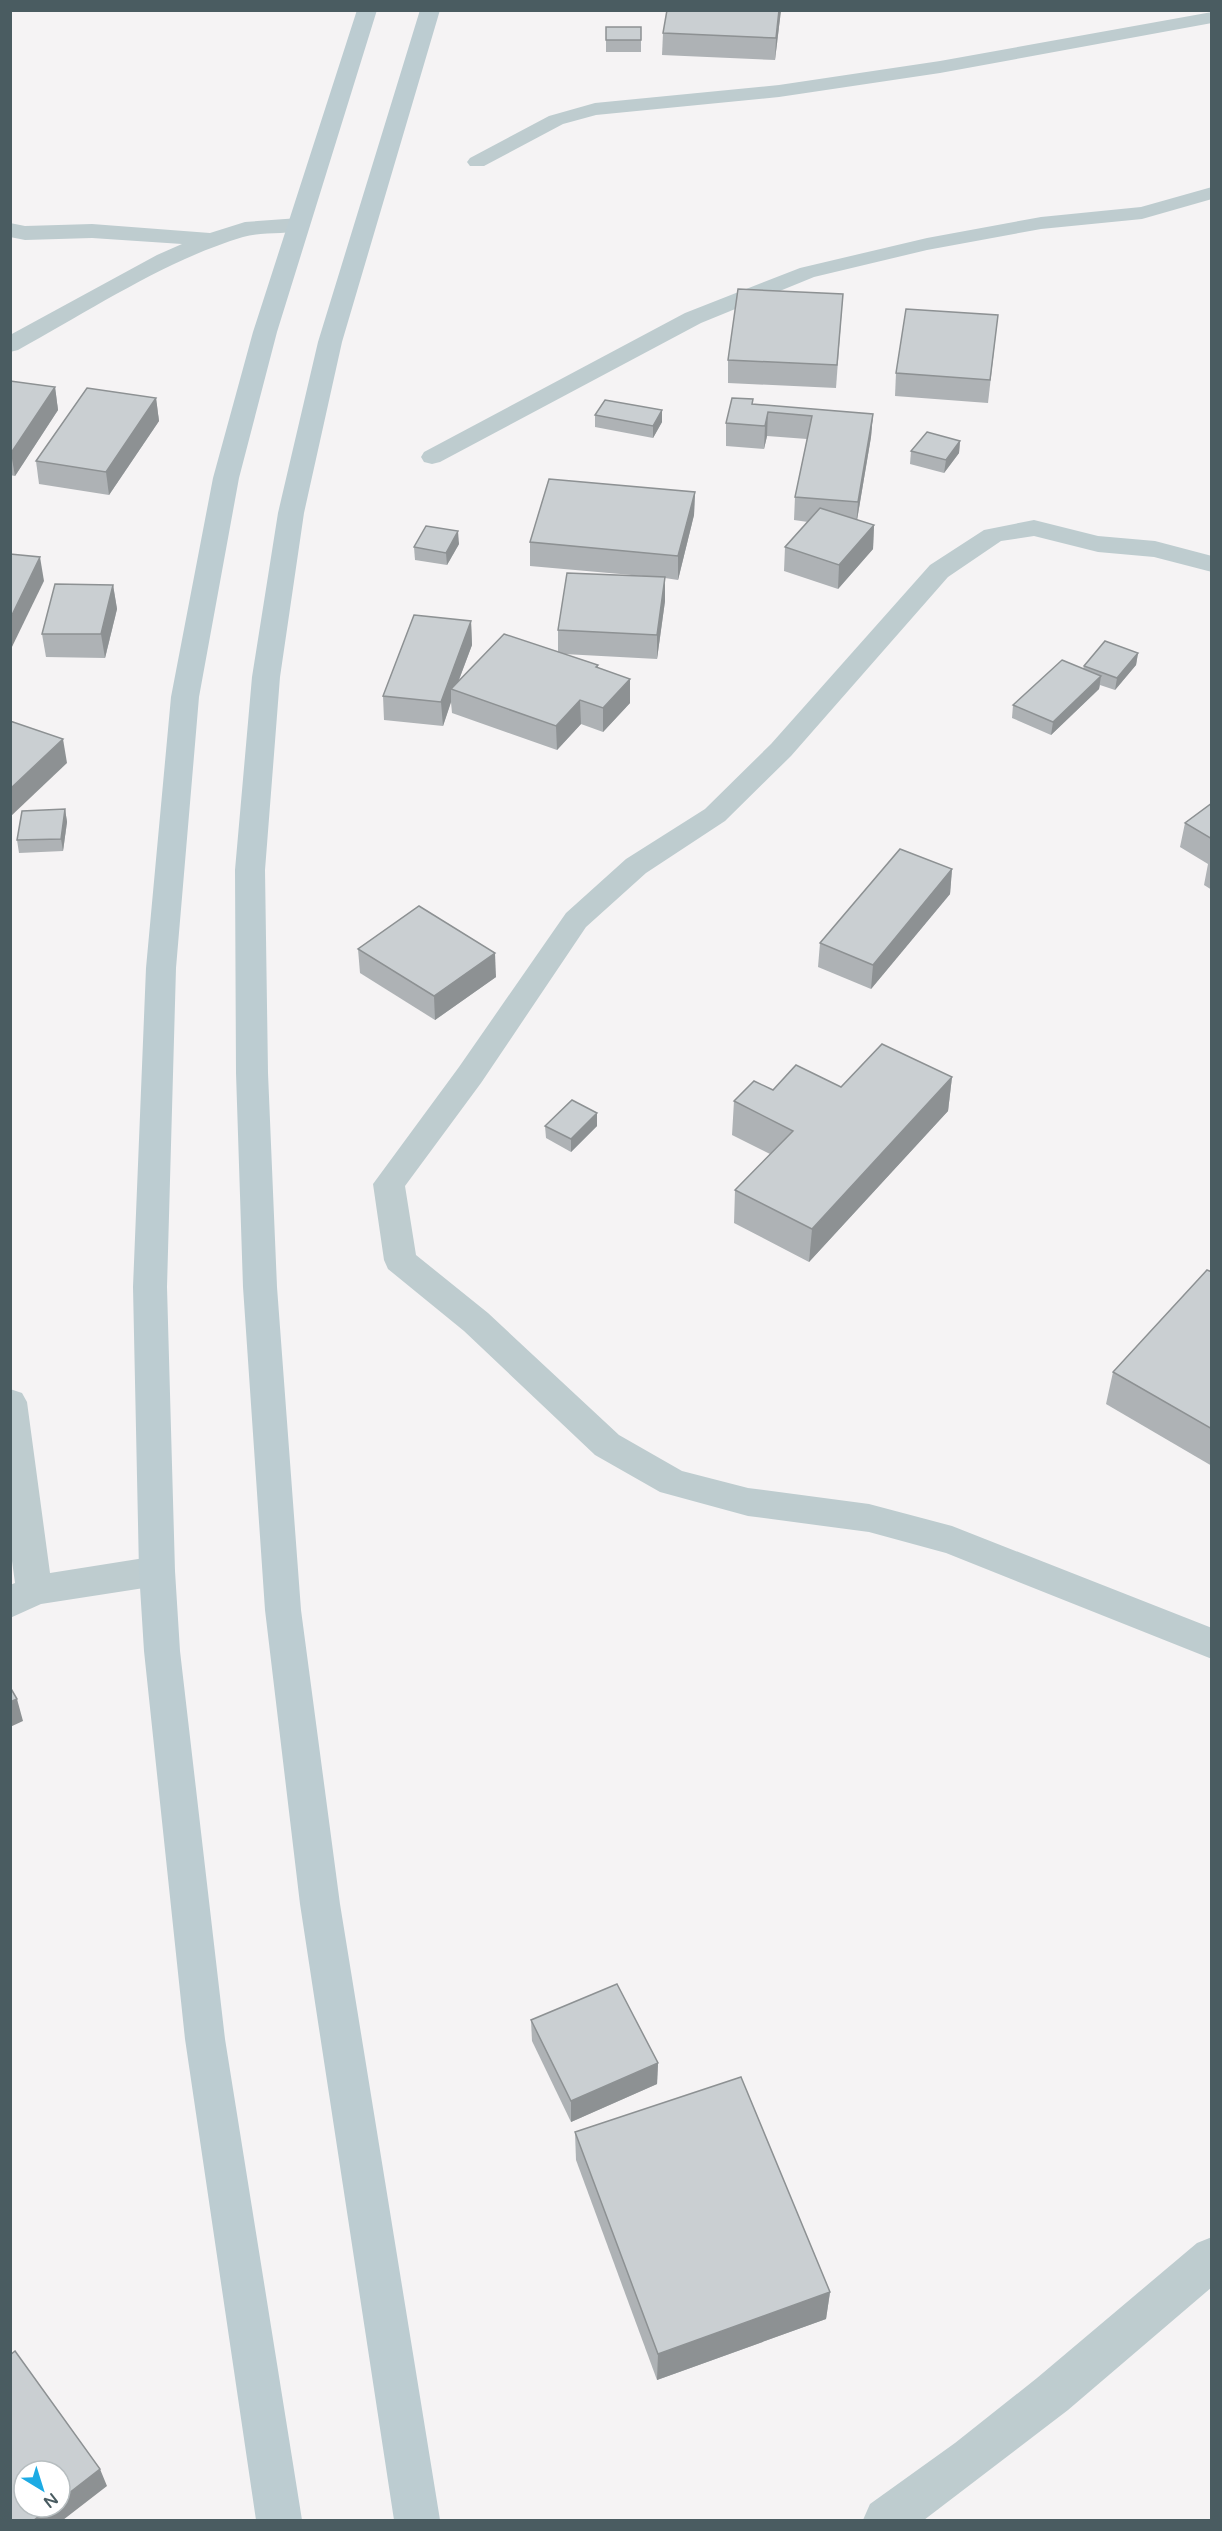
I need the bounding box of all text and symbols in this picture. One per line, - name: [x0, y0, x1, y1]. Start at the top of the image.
- north arrow: [12, 2459, 72, 2519]
- text: N: [39, 2488, 62, 2512]

